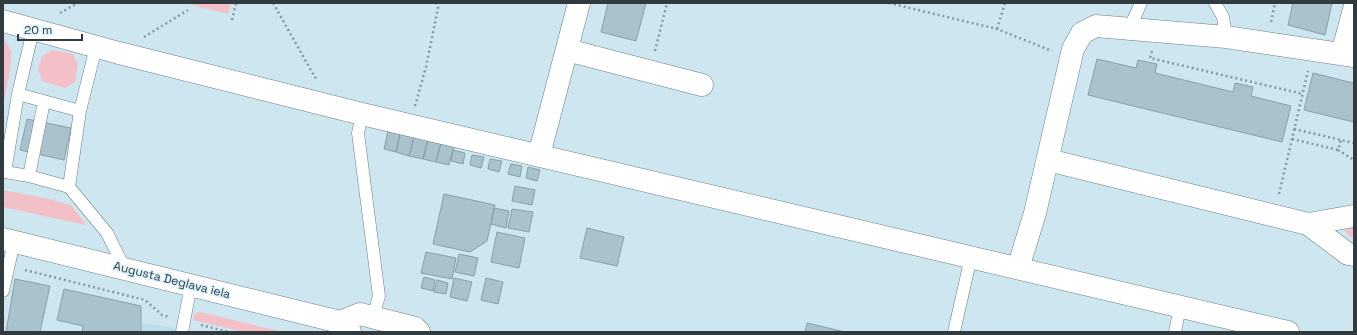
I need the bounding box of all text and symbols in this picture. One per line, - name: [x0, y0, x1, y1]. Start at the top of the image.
- scale bar: [18, 16, 82, 42]
- text: 20 m: [24, 22, 52, 38]
- street label: Augusta Deglava iela: [112, 258, 232, 302]

